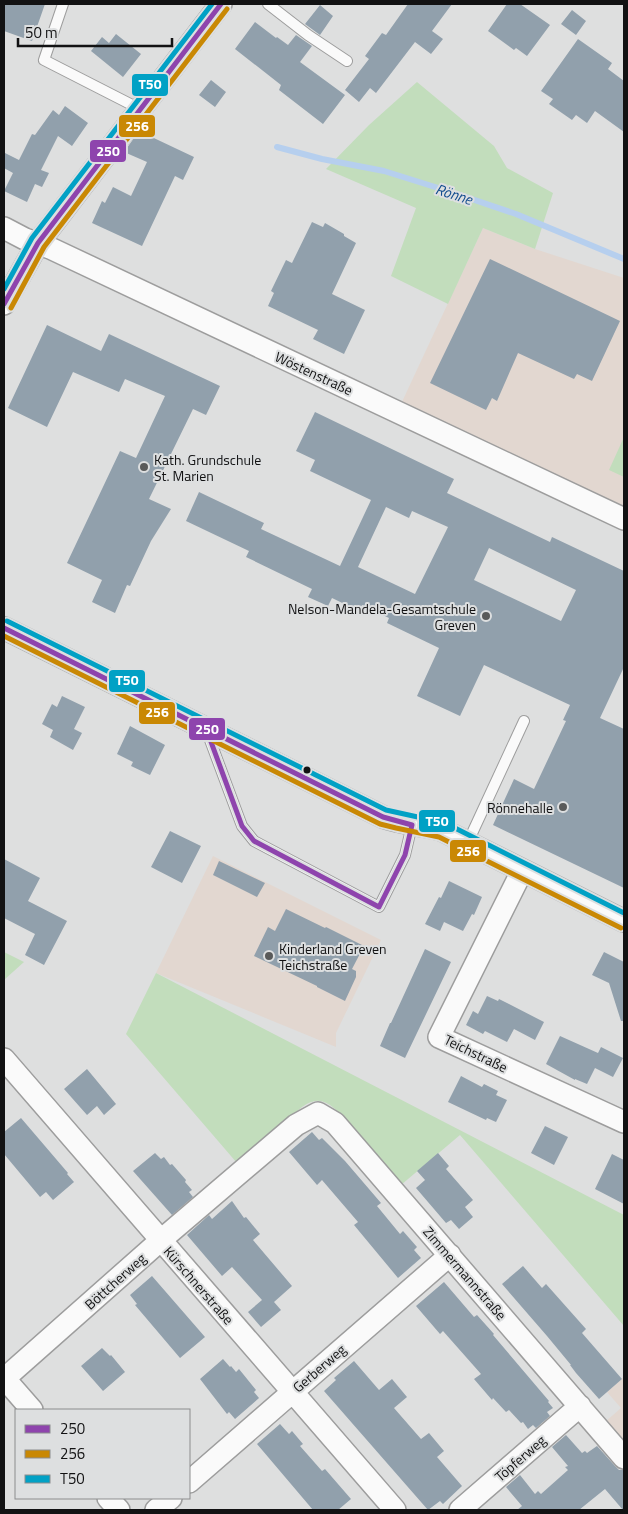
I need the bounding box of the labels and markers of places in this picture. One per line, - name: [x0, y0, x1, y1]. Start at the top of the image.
- place label: Kath. Grundschule St. Marien: [154, 449, 261, 486]
- marker: Kath. Grundschule St. Marien: [138, 461, 150, 473]
- place label: Nelson-Mandela-Gesamtschule Greven: [288, 598, 476, 635]
- marker: Nelson-Mandela-Gesamtschule Greven: [480, 610, 492, 622]
- unlabelled marker: [302, 765, 312, 775]
- place label: Rönnehalle: [487, 797, 553, 818]
- marker: Rönnehalle: [557, 801, 569, 813]
- place label: Kinderland Greven Teichstraße: [279, 938, 387, 975]
- marker: Kinderland Greven Teichstraße: [263, 950, 275, 962]

